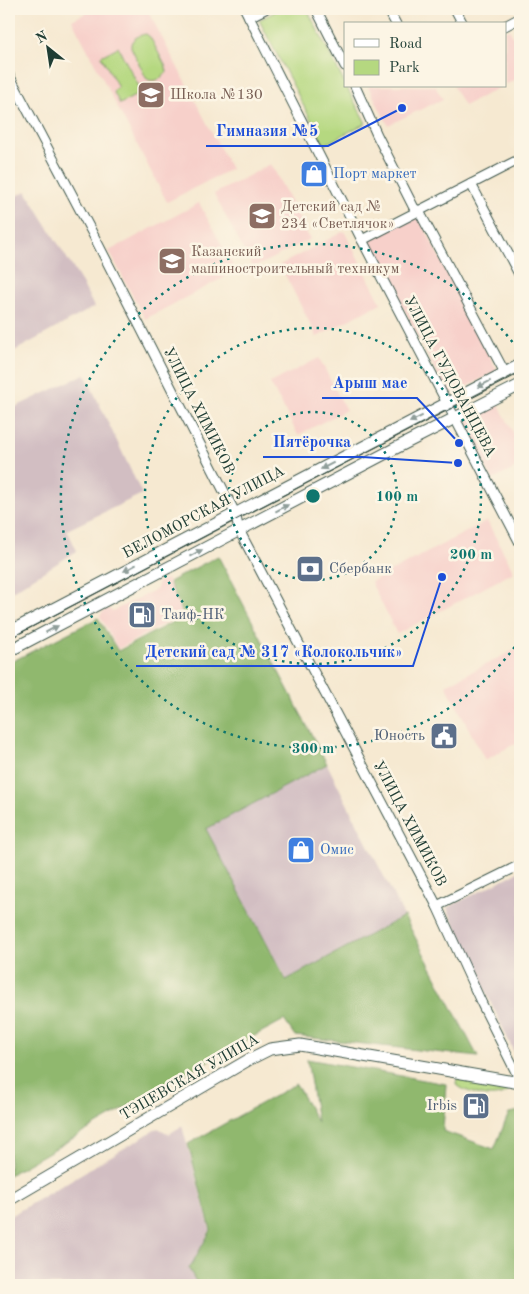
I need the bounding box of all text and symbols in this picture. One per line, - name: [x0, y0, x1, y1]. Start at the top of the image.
- north arrow: [22, 22, 72, 72]
- legend: [344, 22, 506, 88]
- text: N: [34, 29, 50, 46]
- text: Road: [389, 37, 423, 52]
- text: Park: [389, 61, 420, 76]
- school or university icon: Школа №130: [136, 80, 166, 110]
- place label: Школа №130: [170, 88, 263, 103]
- callout: Гимназия №5: [206, 115, 328, 146]
- text: Гимназия №5: [216, 124, 318, 140]
- shop icon: Порт маркет: [299, 159, 329, 189]
- place label: Порт маркет: [333, 167, 417, 182]
- place label: Детский сад № 234 «Светлячок»: [281, 200, 395, 232]
- school or university icon: Детский сад № 234 «Светлячок»: [247, 201, 277, 231]
- place label: Казанский машиностроительный техникум: [191, 245, 400, 277]
- school or university icon: Казанский машиностроительный техникум: [157, 246, 187, 276]
- street label: УЛИЦА ГУДОВАНЦЕВА: [400, 294, 498, 460]
- street label: УЛИЦА ХИМИКОВ: [160, 345, 236, 477]
- callout: Арыш мае: [322, 367, 417, 398]
- text: Арыш мае: [333, 376, 407, 392]
- one-way arrow: [477, 380, 491, 388]
- one-way arrow: [409, 415, 424, 423]
- callout: Пятёрочка: [263, 426, 362, 457]
- text: Пятёрочка: [273, 435, 351, 451]
- one-way arrow: [319, 462, 334, 470]
- street label: БЕЛОМОРСКАЯ УЛИЦА: [121, 464, 288, 562]
- centre of rings: [304, 487, 322, 505]
- text: 100 m: [376, 490, 418, 505]
- one-way arrow: [275, 503, 289, 512]
- text: 200 m: [450, 548, 492, 563]
- one-way arrow: [189, 549, 203, 557]
- bank icon: Сбербанк: [295, 554, 325, 584]
- place label: Сбербанк: [329, 562, 392, 577]
- one-way arrow: [123, 564, 137, 573]
- fuel station icon: Таиф-НК: [127, 600, 157, 630]
- place label: Таиф-НК: [161, 608, 225, 623]
- one-way arrow: [45, 625, 59, 633]
- callout: Детский сад № 317 «Колокольчик»: [136, 635, 413, 666]
- text: Детский сад № 317 «Колокольчик»: [145, 645, 403, 661]
- public building icon: Юность: [429, 721, 459, 751]
- place label: Юность: [374, 729, 425, 744]
- text: 300 m: [292, 742, 334, 757]
- street label: УЛИЦА ХИМИКОВ: [370, 759, 448, 889]
- shop icon: Омис: [286, 835, 316, 865]
- place label: Омис: [320, 843, 354, 858]
- street label: ТЭЦЕВСКАЯ УЛИЦА: [118, 1032, 262, 1124]
- fuel station icon: Irbis: [461, 1091, 491, 1121]
- place label: Irbis: [427, 1099, 457, 1114]

